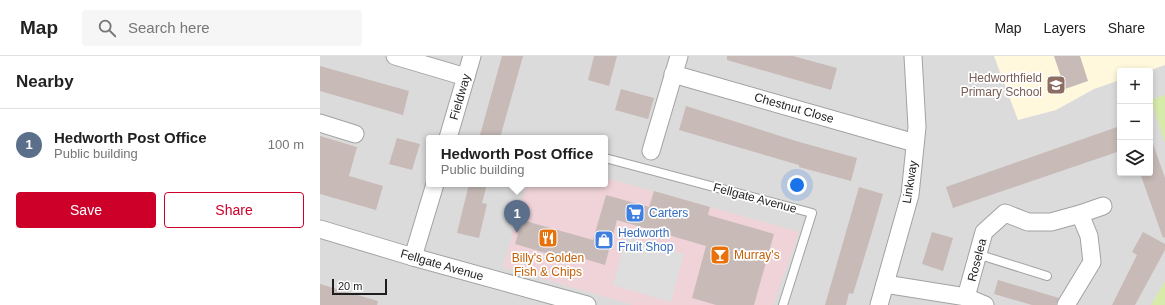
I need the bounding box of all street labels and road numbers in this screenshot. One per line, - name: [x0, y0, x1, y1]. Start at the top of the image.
- street label: Fieldway: [447, 72, 473, 122]
- street label: Chestnut Close: [753, 90, 836, 126]
- street label: Linkway: [900, 159, 920, 205]
- street label: Fellgate Avenue: [712, 180, 799, 216]
- street label: Roselea: [965, 237, 990, 283]
- street label: Fellgate Avenue: [399, 246, 485, 284]

